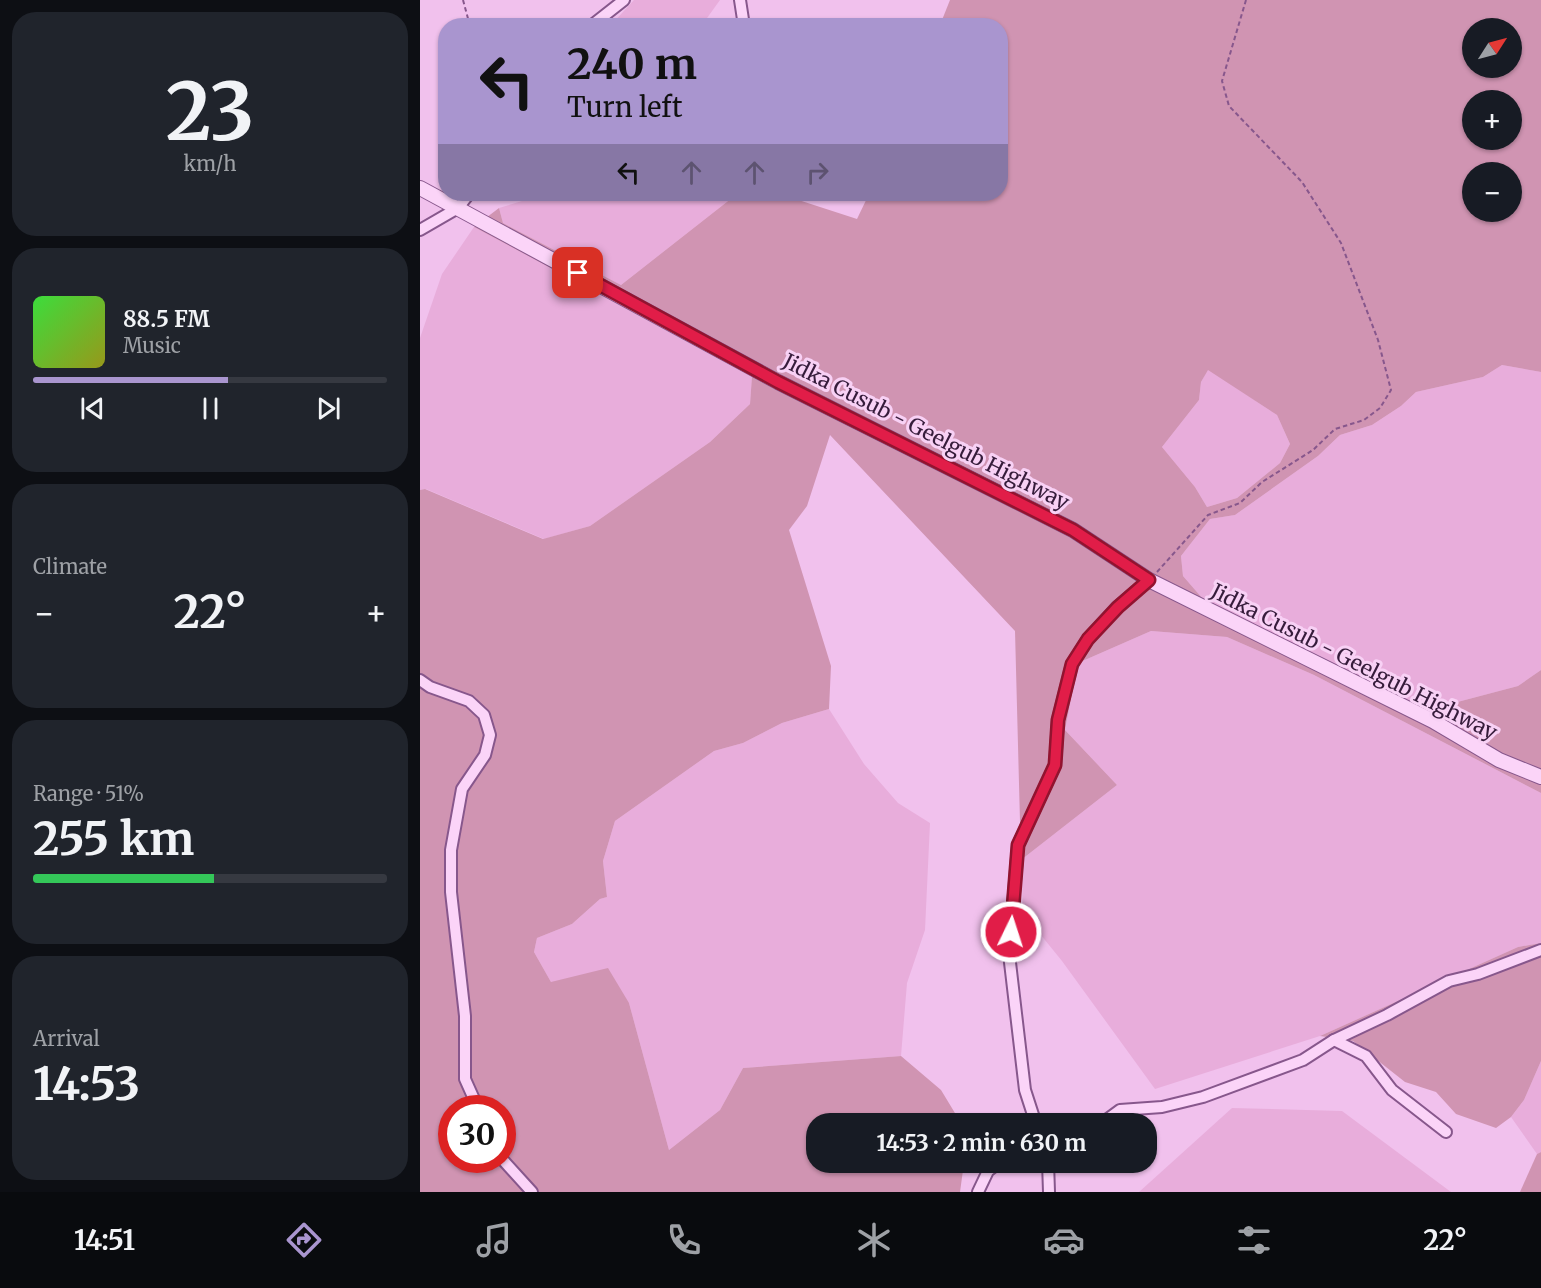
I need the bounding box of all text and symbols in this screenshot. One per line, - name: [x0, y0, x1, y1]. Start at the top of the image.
- north arrow: [1462, 18, 1522, 78]
- map controls: [1462, 18, 1522, 222]
- text: 240 m: [567, 38, 697, 90]
- icon: left: [468, 42, 546, 120]
- text: 23: [166, 63, 254, 161]
- text: Turn left: [567, 90, 682, 124]
- button: +: [1462, 90, 1522, 150]
- text: km/h: [184, 151, 236, 176]
- icon: left: [612, 156, 645, 189]
- icon: ahead: [675, 156, 708, 189]
- icon: ahead: [738, 156, 771, 189]
- icon: right: [801, 156, 834, 189]
- button: −: [1462, 162, 1522, 222]
- pin: [552, 247, 603, 298]
- icon: arrive: [561, 256, 594, 289]
- text: 88.5 FM: [123, 305, 210, 333]
- text: Music: [123, 333, 181, 358]
- street label: Jidka Cusub - Geelgub Highway: [778, 347, 1075, 516]
- icon: previous: [76, 392, 109, 425]
- icon: pause: [194, 392, 227, 425]
- icon: next: [312, 392, 345, 425]
- text: Climate: [33, 554, 107, 579]
- street label: Jidka Cusub - Geelgub Highway: [1206, 577, 1503, 746]
- text: 22°: [174, 584, 246, 640]
- text: −: [33, 593, 55, 634]
- text: +: [365, 593, 387, 634]
- text: Range · 51%: [33, 781, 144, 806]
- text: 255 km: [33, 811, 194, 867]
- position arrow: [979, 900, 1043, 964]
- text: Arrival: [33, 1026, 100, 1051]
- text: 14:53: [33, 1056, 140, 1112]
- speed limit sign: 30: [438, 1095, 516, 1173]
- text: 14:53 · 2 min · 630 m: [877, 1129, 1086, 1157]
- icon: directions: [283, 1219, 325, 1261]
- icon: music: [473, 1219, 515, 1261]
- icon: phone: [663, 1219, 705, 1261]
- icon: climate: [853, 1219, 895, 1261]
- icon: car: [1043, 1219, 1085, 1261]
- icon: filters: [1233, 1219, 1275, 1261]
- text: 14:51: [74, 1223, 135, 1257]
- text: 22°: [1423, 1223, 1467, 1257]

